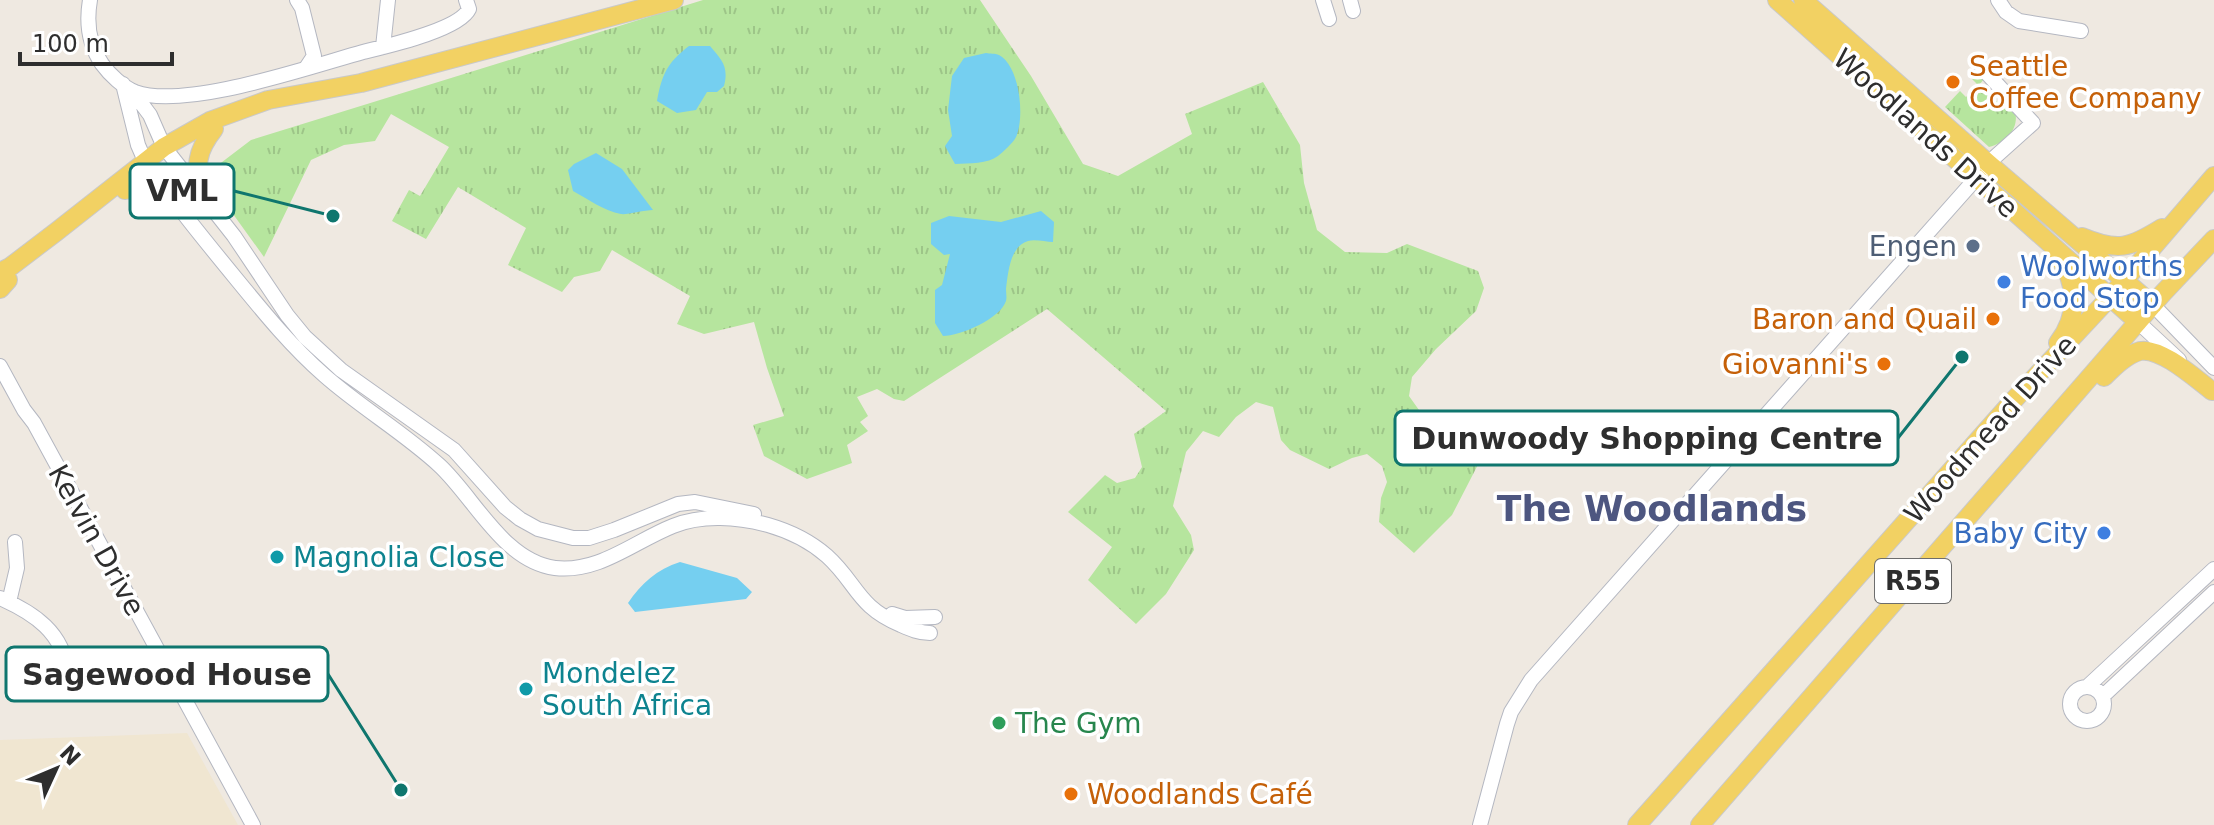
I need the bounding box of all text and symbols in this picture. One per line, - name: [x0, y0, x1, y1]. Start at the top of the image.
- scale bar: [20, 16, 172, 66]
- text: 100 m: [32, 30, 109, 58]
- street label: Woodlands Drive: [1827, 42, 2025, 225]
- place label: Seattle Coffee Company: [1969, 50, 2202, 115]
- marker: Seattle Coffee Company: [1944, 73, 1962, 91]
- callout: VML: [130, 164, 234, 218]
- text: VML: [146, 173, 218, 208]
- place label: Engen: [1869, 230, 1957, 263]
- marker: Engen: [1964, 237, 1982, 255]
- place label: Woolworths Food Stop: [2020, 250, 2183, 315]
- marker: Woolworths Food Stop: [1995, 273, 2013, 291]
- place label: Baron and Quail: [1752, 303, 1977, 336]
- marker: Baron and Quail: [1984, 310, 2002, 328]
- street label: Woodmead Drive: [1897, 329, 2083, 530]
- place label: Giovanni's: [1722, 348, 1868, 381]
- marker: Giovanni's: [1875, 355, 1893, 373]
- callout: Dunwoody Shopping Centre: [1395, 411, 1898, 465]
- text: Dunwoody Shopping Centre: [1411, 421, 1883, 456]
- street label: Kelvin Drive: [41, 459, 152, 622]
- district label: The Woodlands: [1497, 488, 1807, 529]
- place label: Baby City: [1954, 517, 2088, 550]
- marker: Baby City: [2095, 524, 2113, 542]
- place label: Magnolia Close: [293, 541, 505, 574]
- marker: Magnolia Close: [268, 548, 286, 566]
- road number: R55: [1875, 559, 1951, 603]
- callout: Sagewood House: [6, 647, 328, 701]
- text: Sagewood House: [22, 657, 312, 692]
- place label: Mondelez South Africa: [542, 657, 712, 722]
- marker: Mondelez South Africa: [517, 680, 535, 698]
- place label: The Gym: [1014, 707, 1142, 740]
- marker: The Gym: [990, 714, 1008, 732]
- north arrow: [16, 729, 96, 809]
- text: N: [55, 740, 85, 771]
- place label: Woodlands Café: [1087, 778, 1313, 811]
- marker: Woodlands Café: [1062, 785, 1080, 803]

